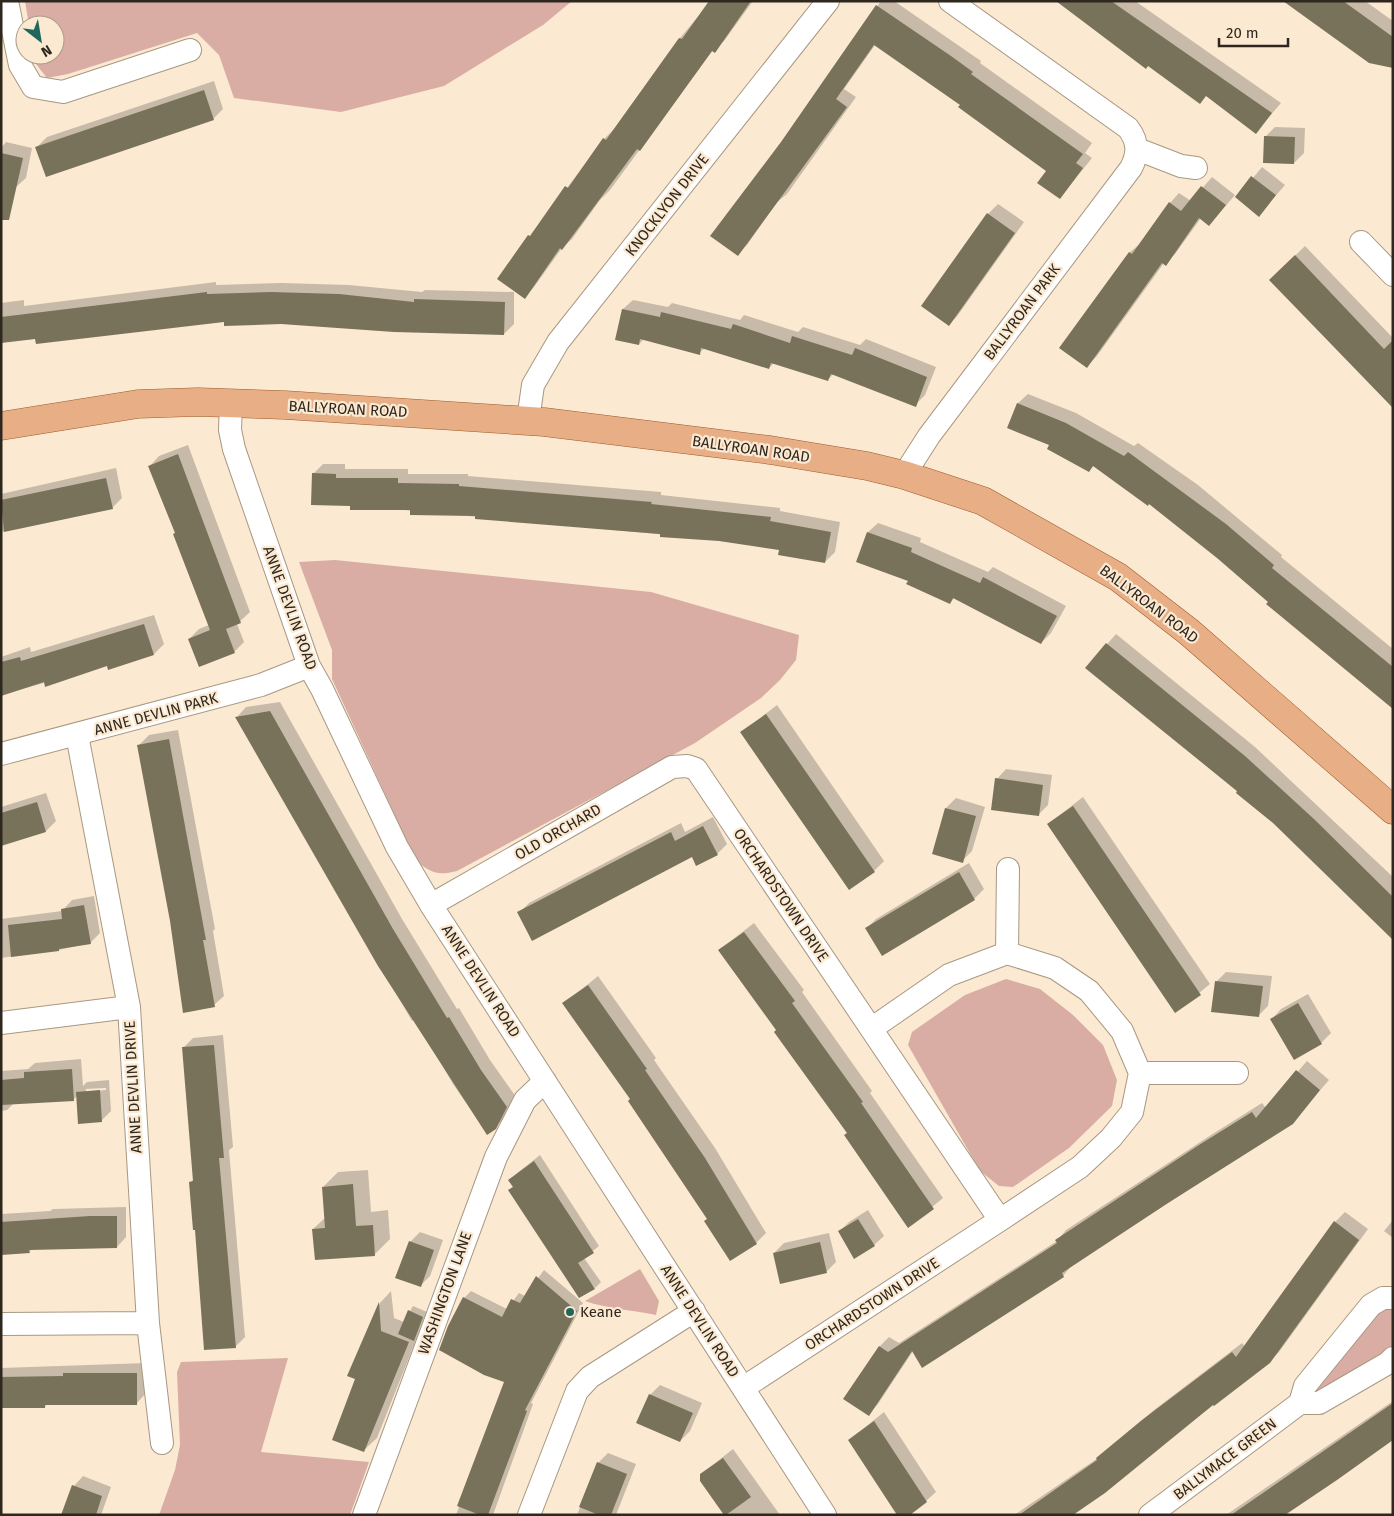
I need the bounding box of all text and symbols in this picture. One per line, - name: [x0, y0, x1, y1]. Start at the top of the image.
- north arrow: [15, 15, 65, 65]
- scale bar: [1219, 15, 1288, 47]
- text: 20 m: [1226, 24, 1259, 42]
- text: N: [38, 41, 55, 60]
- street label: KNOCKLYON DRIVE: [622, 150, 712, 260]
- street label: BALLYROAN PARK: [980, 260, 1064, 364]
- street label: BALLYROAN ROAD: [288, 397, 408, 421]
- street label: BALLYROAN ROAD: [691, 432, 811, 466]
- street label: ANNE DEVLIN ROAD: [259, 544, 321, 672]
- street label: BALLYROAN ROAD: [1096, 561, 1202, 647]
- street label: ANNE DEVLIN PARK: [92, 689, 220, 739]
- street label: OLD ORCHARD: [512, 800, 604, 864]
- street label: ORCHARDSTOWN DRIVE: [730, 825, 832, 965]
- street label: ANNE DEVLIN ROAD: [438, 921, 524, 1041]
- street label: ANNE DEVLIN DRIVE: [121, 1020, 145, 1154]
- street label: WASHINGTON LANE: [414, 1229, 476, 1357]
- street label: ORCHARDSTOWN DRIVE: [801, 1254, 943, 1354]
- street label: ANNE DEVLIN ROAD: [657, 1261, 743, 1381]
- place label: Keane: [580, 1303, 622, 1321]
- marker: Keane: [564, 1306, 576, 1318]
- street label: BALLYMACE GREEN: [1170, 1414, 1280, 1504]

